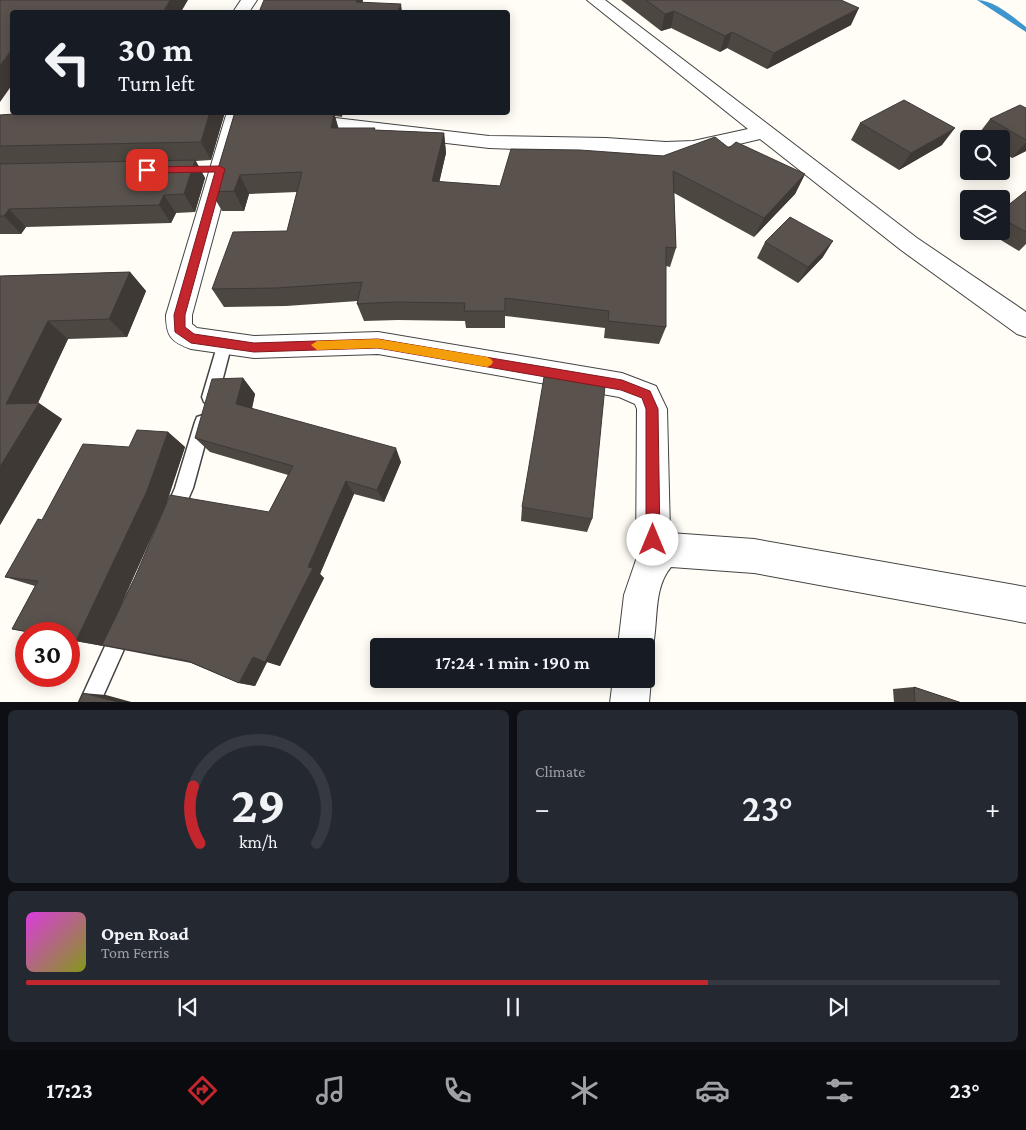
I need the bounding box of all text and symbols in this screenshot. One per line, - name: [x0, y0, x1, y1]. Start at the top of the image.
- icon: left: [35, 30, 100, 95]
- text: 30 m: [118, 30, 193, 69]
- text: Turn left: [118, 71, 195, 96]
- map controls: [960, 130, 1010, 240]
- button: search: [960, 130, 1010, 180]
- pin: [126, 149, 168, 191]
- icon: arrive: [133, 156, 161, 184]
- button: layers: [960, 190, 1010, 240]
- position arrow: [626, 513, 678, 565]
- speed limit sign: 30: [15, 622, 80, 687]
- text: 17:24 · 1 min · 190 m: [435, 652, 590, 673]
- text: Climate: [535, 763, 585, 780]
- text: 29: [231, 775, 286, 833]
- text: 23°: [742, 787, 793, 829]
- text: −: [535, 793, 550, 824]
- text: +: [985, 793, 1000, 824]
- text: km/h: [239, 832, 278, 852]
- text: Open Road: [101, 923, 189, 944]
- text: Tom Ferris: [101, 944, 169, 961]
- icon: previous: [174, 993, 202, 1021]
- icon: pause: [499, 993, 527, 1021]
- icon: next: [824, 993, 852, 1021]
- icon: directions: [185, 1073, 220, 1108]
- icon: music: [313, 1073, 348, 1108]
- icon: phone: [440, 1073, 475, 1108]
- icon: climate: [567, 1073, 602, 1108]
- icon: car: [695, 1073, 730, 1108]
- icon: filters: [822, 1073, 857, 1108]
- text: 17:23: [46, 1078, 93, 1103]
- text: 23°: [950, 1078, 980, 1103]

